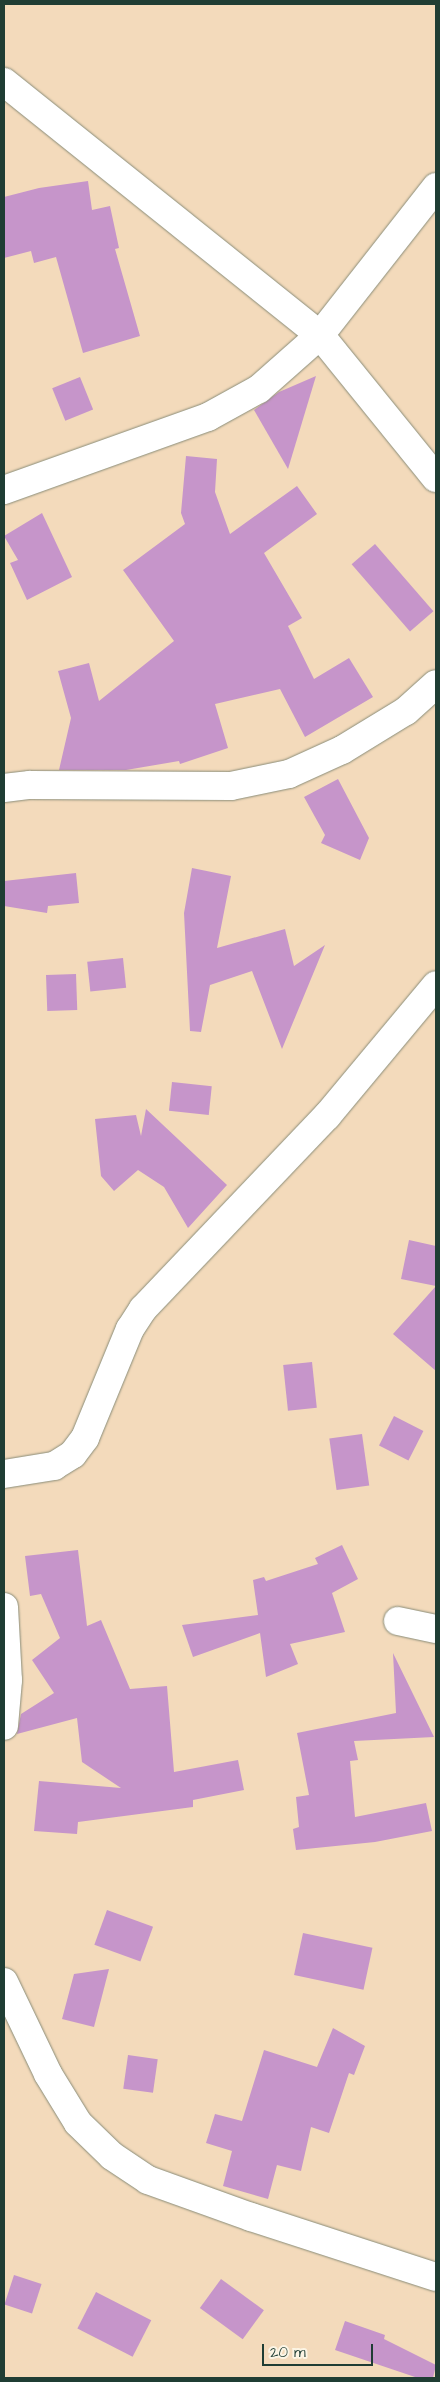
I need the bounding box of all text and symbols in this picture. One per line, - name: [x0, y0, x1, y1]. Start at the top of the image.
- scale bar: [265, 2334, 376, 2366]
- text: 20 m: [270, 2342, 306, 2363]

